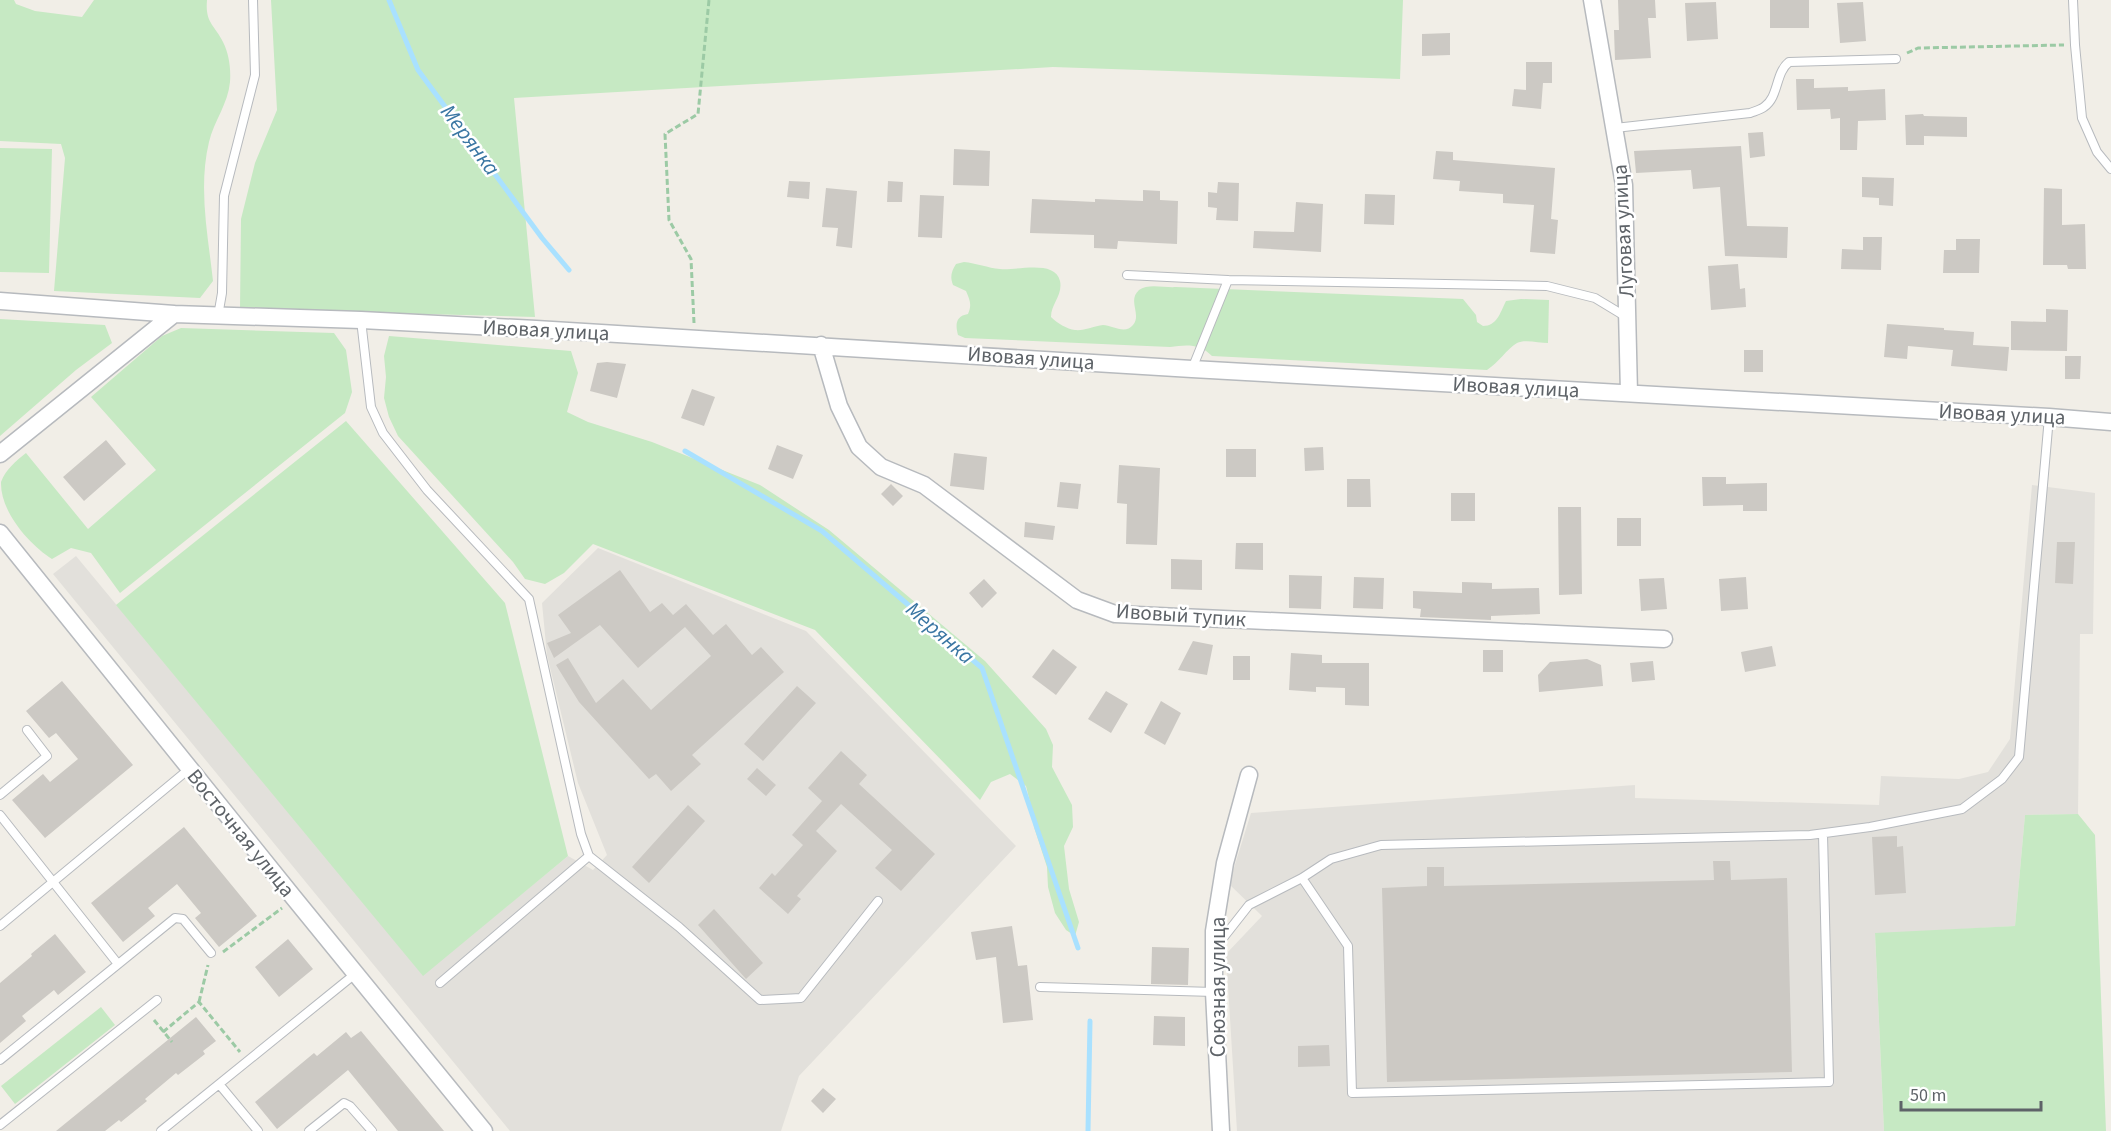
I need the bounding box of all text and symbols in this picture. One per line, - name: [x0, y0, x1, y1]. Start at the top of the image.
- water label: Мерянка: [432, 98, 508, 183]
- street label: Луговая улица: [1605, 164, 1641, 298]
- street label: Ивовая улица: [482, 312, 610, 348]
- street label: Ивовая улица: [967, 339, 1095, 377]
- street label: Ивовая улица: [1452, 369, 1580, 405]
- street label: Ивовая улица: [1938, 396, 2066, 432]
- water label: Мерянка: [898, 594, 982, 672]
- street label: Ивовый тупик: [1115, 595, 1248, 635]
- street label: Восточная улица: [180, 763, 302, 903]
- street label: Союзная улица: [1203, 917, 1233, 1057]
- scale bar: [1901, 1074, 2040, 1112]
- text: 50 m: [1910, 1083, 1946, 1108]

